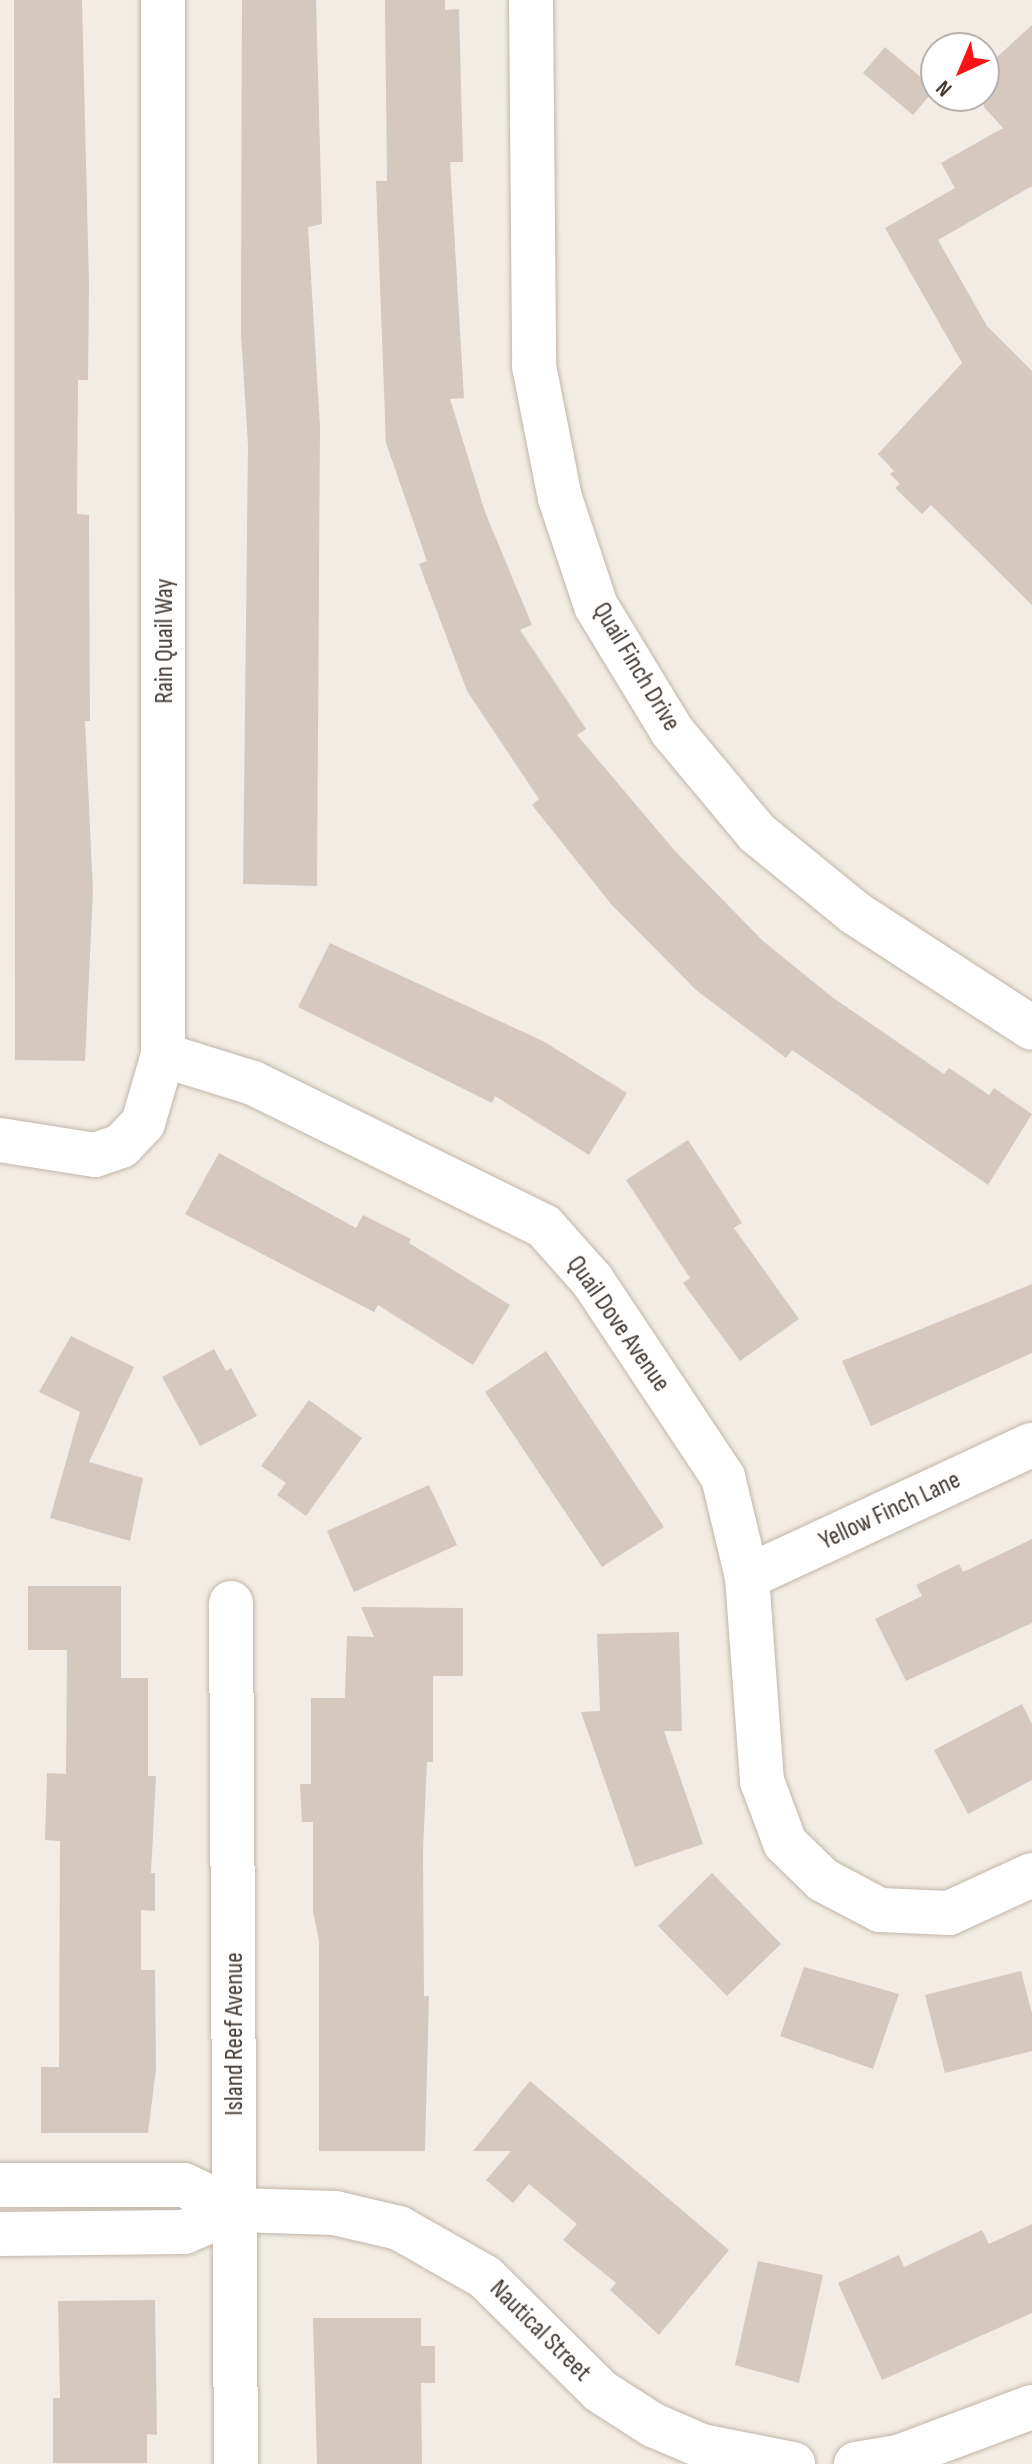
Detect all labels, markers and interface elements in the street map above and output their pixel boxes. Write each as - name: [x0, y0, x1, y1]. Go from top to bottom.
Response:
- north arrow: [920, 32, 1000, 112]
- text: N: [931, 74, 958, 102]
- street label: Rain Quail Way: [149, 578, 181, 704]
- street label: Quail Finch Drive: [585, 597, 687, 737]
- street label: Quail Dove Avenue: [560, 1250, 676, 1398]
- street label: Yellow Finch Lane: [814, 1465, 966, 1557]
- street label: Island Reef Avenue: [219, 1952, 251, 2116]
- street label: Nautical Street: [483, 2274, 597, 2388]

